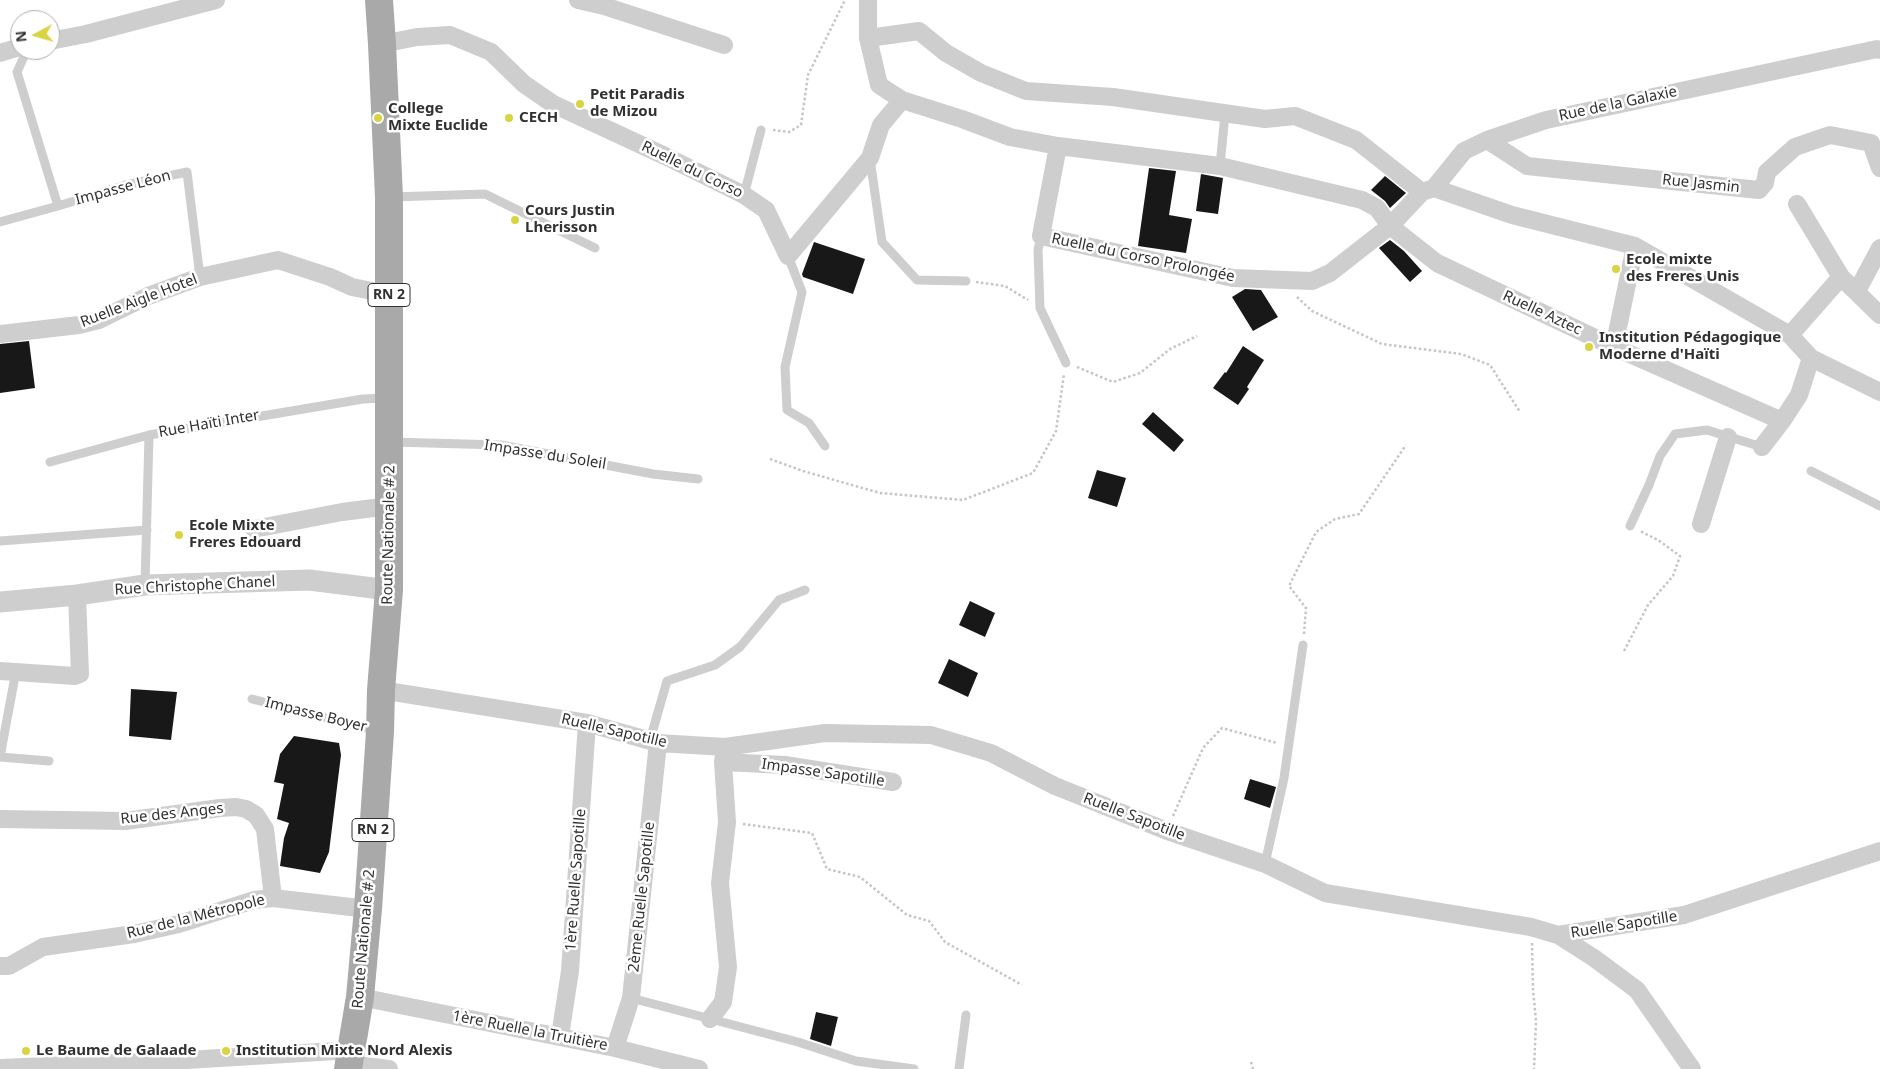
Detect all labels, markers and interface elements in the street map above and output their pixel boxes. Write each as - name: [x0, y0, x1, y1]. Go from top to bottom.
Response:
- north arrow: [10, 10, 60, 60]
- text: N: [11, 30, 31, 43]
- street label: Rue de la Galaxie: [1557, 83, 1679, 125]
- place label: Petit Paradis de Mizou: [590, 86, 685, 121]
- marker: Petit Paradis de Mizou: [574, 98, 586, 110]
- place label: College Mixte Euclide: [388, 100, 488, 135]
- place label: CECH: [519, 109, 558, 127]
- marker: College Mixte Euclide: [372, 112, 384, 124]
- marker: CECH: [503, 112, 515, 124]
- street label: Ruelle du Corso: [638, 138, 746, 202]
- street label: Impasse Léon: [73, 167, 173, 209]
- street label: Rue Jasmin: [1661, 171, 1741, 197]
- place label: Cours Justin Lherisson: [525, 202, 615, 237]
- marker: Cours Justin Lherisson: [509, 214, 521, 226]
- street label: Ruelle du Corso Prolongée: [1050, 230, 1236, 286]
- place label: Ecole mixte des Freres Unis: [1626, 251, 1739, 286]
- marker: Ecole mixte des Freres Unis: [1610, 263, 1622, 275]
- street label: Ruelle Aigle Hotel: [78, 270, 200, 332]
- road number: RN 2: [368, 284, 410, 306]
- street label: Ruelle Aztec: [1500, 287, 1584, 339]
- place label: Institution Pédagogique Moderne d'Haïti: [1599, 329, 1781, 364]
- marker: Institution Pédagogique Moderne d'Haïti: [1583, 341, 1595, 353]
- street label: Rue Haïti Inter: [157, 406, 261, 442]
- street label: Impasse du Soleil: [483, 436, 607, 474]
- street label: Route Nationale # 2: [379, 465, 399, 605]
- place label: Ecole Mixte Freres Edouard: [189, 517, 301, 552]
- marker: Ecole Mixte Freres Edouard: [173, 529, 185, 541]
- street label: Rue Christophe Chanel: [114, 573, 276, 599]
- street label: Impasse Boyer: [263, 694, 369, 736]
- street label: Ruelle Sapotille: [560, 710, 668, 752]
- street label: Impasse Sapotille: [760, 755, 886, 791]
- street label: Ruelle Sapotille: [1081, 789, 1187, 845]
- street label: Rue des Anges: [120, 800, 224, 828]
- street label: 1ère Ruelle Sapotille: [562, 808, 590, 952]
- road number: RN 2: [352, 818, 394, 842]
- street label: 2ème Ruelle Sapotille: [625, 821, 659, 973]
- street label: Route Nationale # 2: [349, 869, 379, 1009]
- street label: Rue de la Métropole: [125, 891, 267, 943]
- street label: Ruelle Sapotille: [1569, 908, 1679, 942]
- street label: 1ère Ruelle la Truitière: [451, 1007, 609, 1055]
- place label: Le Baume de Galaade: [36, 1042, 196, 1060]
- place label: Institution Mixte Nord Alexis: [236, 1042, 453, 1060]
- marker: Le Baume de Galaade: [20, 1045, 32, 1057]
- marker: Institution Mixte Nord Alexis: [220, 1045, 232, 1057]

